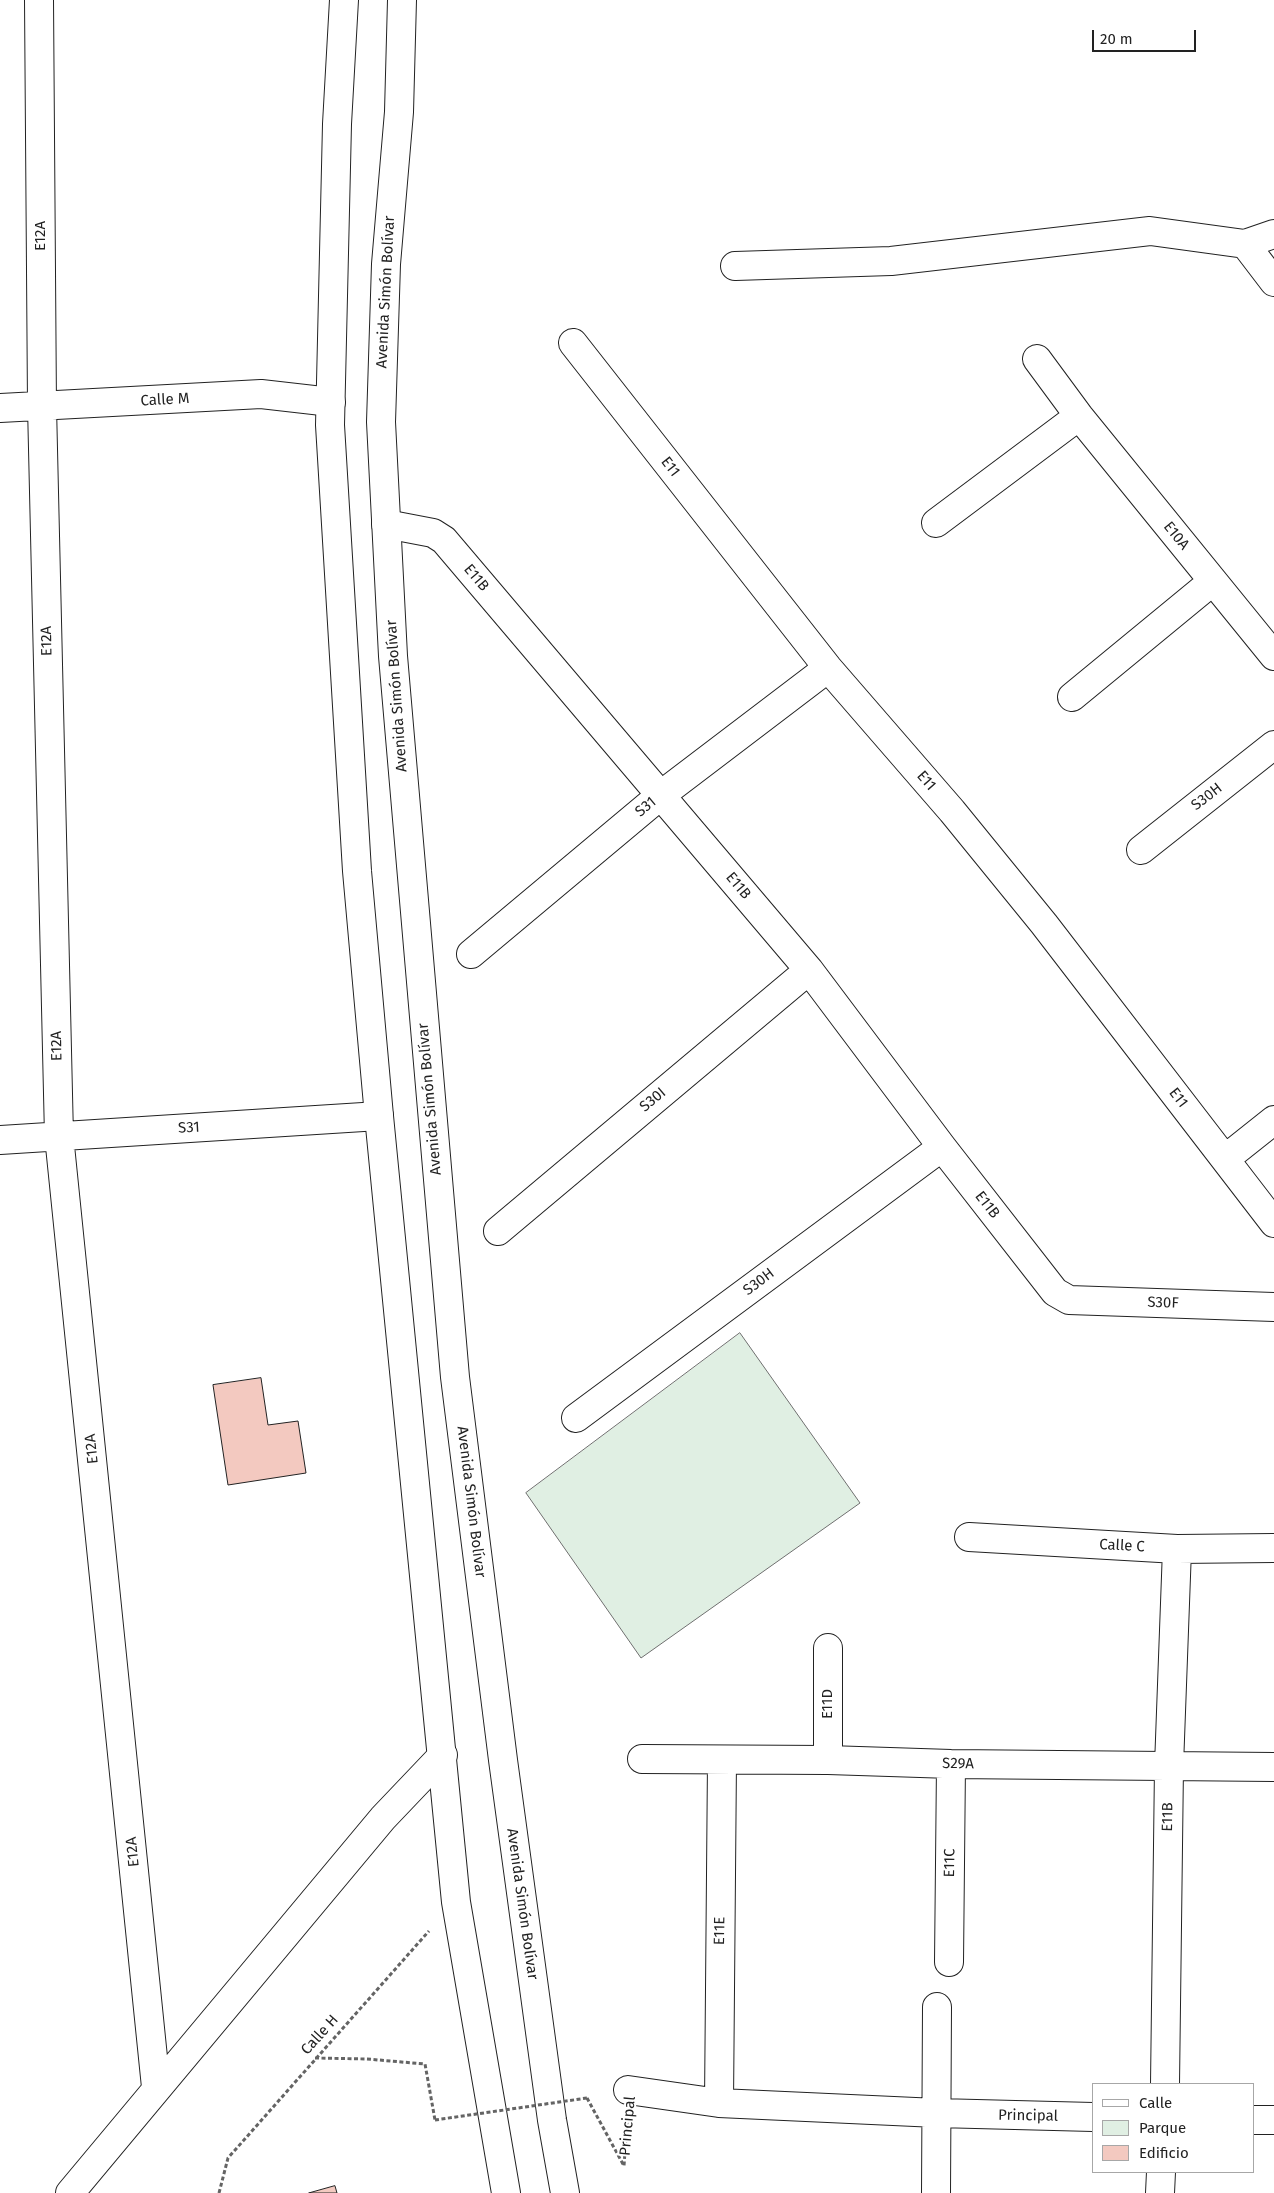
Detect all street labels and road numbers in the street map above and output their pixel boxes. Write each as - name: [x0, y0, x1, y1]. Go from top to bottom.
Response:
- street label: Avenida Simón Bolívar: [373, 215, 399, 369]
- street label: E12A: [32, 221, 50, 251]
- street label: Calle M: [140, 390, 190, 410]
- street label: E11: [657, 453, 683, 481]
- street label: E10A: [1159, 518, 1193, 554]
- street label: E11B: [460, 561, 492, 595]
- street label: Avenida Simón Bolívar: [383, 619, 411, 773]
- street label: E12A: [38, 626, 56, 656]
- street label: E11: [913, 767, 939, 795]
- street label: S30H: [1188, 779, 1226, 815]
- street label: S31: [632, 793, 660, 821]
- street label: E11B: [722, 869, 754, 903]
- street label: Avenida Simón Bolívar: [414, 1022, 446, 1176]
- street label: E12A: [48, 1031, 66, 1061]
- street label: S30I: [636, 1084, 670, 1116]
- street label: E11: [1165, 1084, 1191, 1112]
- street label: S31: [178, 1118, 200, 1138]
- street label: E11B: [971, 1188, 1003, 1222]
- street label: S30H: [740, 1265, 778, 1299]
- street label: S30F: [1147, 1293, 1179, 1313]
- street label: Avenida Simón Bolívar: [453, 1425, 489, 1579]
- street label: E12A: [81, 1433, 103, 1465]
- street label: Calle C: [1099, 1536, 1145, 1556]
- street label: E11D: [819, 1689, 837, 1719]
- street label: S29A: [942, 1755, 974, 1773]
- street label: E11B: [1159, 1802, 1177, 1832]
- street label: Avenida Simón Bolívar: [502, 1827, 542, 1981]
- street label: E12A: [122, 1836, 144, 1868]
- street label: E11C: [941, 1848, 959, 1878]
- street label: E11E: [711, 1917, 729, 1945]
- street label: Calle H: [297, 2011, 343, 2059]
- street label: Principal: [616, 2095, 640, 2157]
- street label: Principal: [998, 2106, 1058, 2126]

